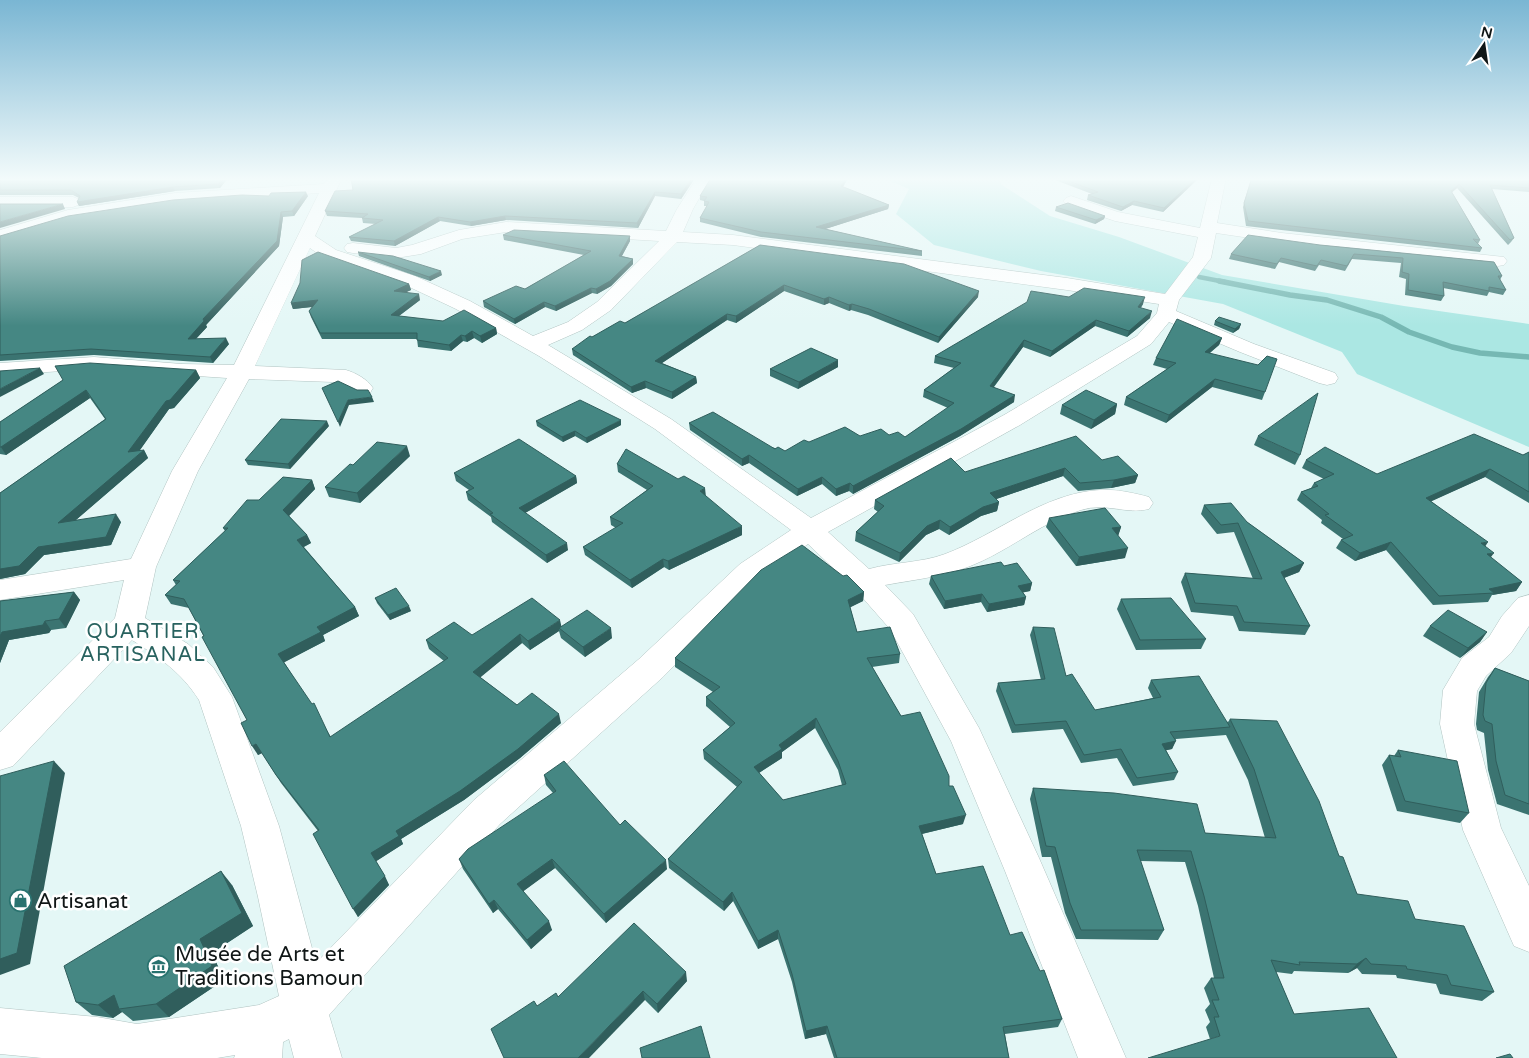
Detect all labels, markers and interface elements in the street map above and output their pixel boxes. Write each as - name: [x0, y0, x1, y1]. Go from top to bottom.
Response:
- north arrow: [1459, 20, 1509, 70]
- text: N: [1479, 23, 1494, 42]
- district label: QUARTIER ARTISANAL: [80, 620, 206, 667]
- shop icon: Artisanat: [9, 889, 33, 913]
- place label: Artisanat: [37, 889, 128, 914]
- place label: Musée de Arts et Traditions Bamoun: [175, 942, 363, 991]
- museum icon: Musée de Arts et Traditions Bamoun: [147, 954, 171, 978]

